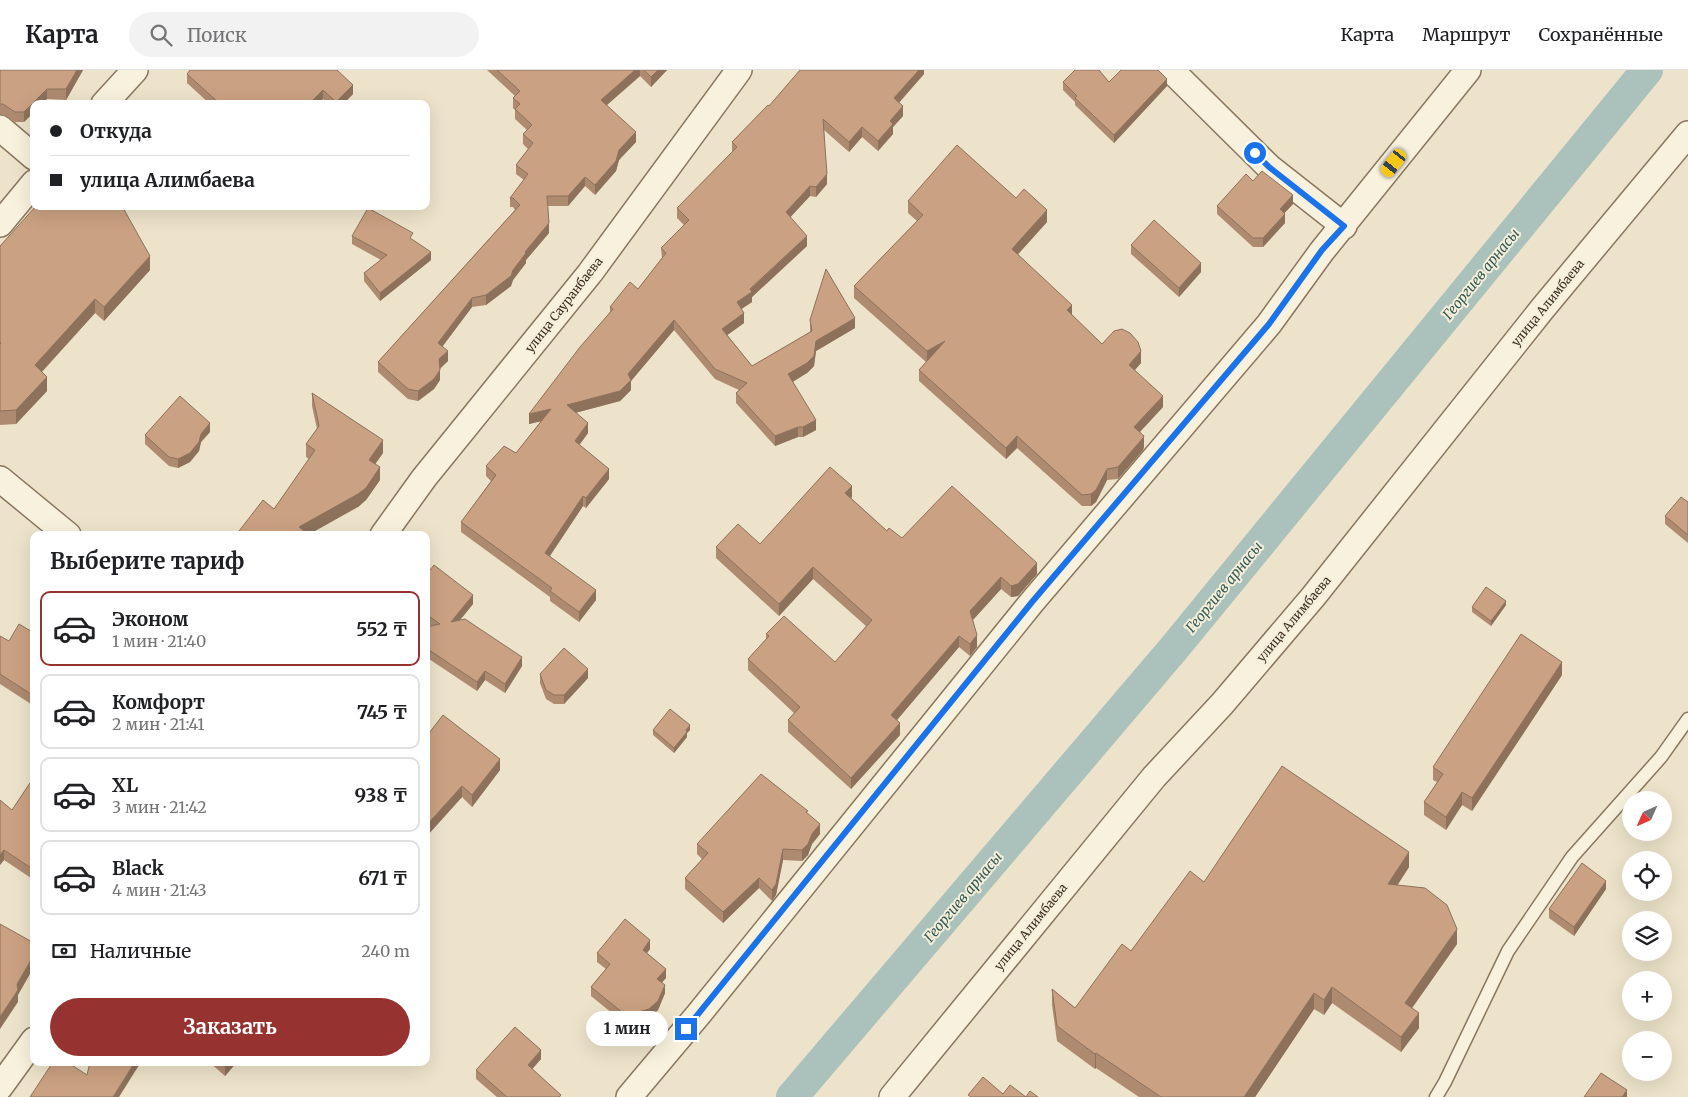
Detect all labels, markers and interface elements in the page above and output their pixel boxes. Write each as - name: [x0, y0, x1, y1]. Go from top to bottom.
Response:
- search box: [129, 12, 479, 57]
- text: Карта: [25, 19, 99, 50]
- icon: search: [147, 21, 175, 49]
- text: Поиск: [187, 23, 247, 47]
- text: Карта: [1341, 23, 1394, 46]
- text: Маршрут: [1422, 23, 1510, 46]
- text: Сохранённые: [1538, 23, 1663, 46]
- text: Откуда: [80, 119, 152, 143]
- route start: [1244, 142, 1266, 164]
- car: [1378, 147, 1409, 179]
- text: улица Алимбаева: [80, 168, 255, 192]
- water label: Георгиев арнасы: [1439, 225, 1523, 323]
- street label: улица Сауранбаева: [522, 254, 606, 355]
- street label: улица Алимбаева: [1508, 256, 1588, 349]
- water label: Георгиев арнасы: [1182, 538, 1266, 636]
- text: Выберите тариф: [50, 547, 244, 575]
- street label: улица Алимбаева: [1253, 572, 1334, 665]
- icon: car: [52, 606, 97, 651]
- text: Эконом: [112, 607, 188, 631]
- text: 552 ₸: [356, 617, 408, 641]
- text: 1 мин · 21:40: [112, 631, 206, 651]
- icon: car: [52, 689, 97, 734]
- text: Комфорт: [112, 690, 205, 714]
- text: 745 ₸: [357, 700, 408, 724]
- text: 2 мин · 21:41: [112, 714, 205, 734]
- icon: car: [52, 772, 97, 817]
- text: XL: [112, 773, 138, 797]
- text: 938 ₸: [355, 783, 408, 807]
- north arrow: [1622, 791, 1672, 841]
- map controls: [1622, 791, 1672, 1081]
- text: 3 мин · 21:42: [112, 797, 207, 817]
- water label: Георгиев арнасы: [920, 848, 1006, 946]
- button: locate: [1622, 851, 1672, 901]
- icon: car: [52, 855, 97, 900]
- text: Black: [112, 856, 164, 880]
- text: 671 ₸: [358, 866, 408, 890]
- text: 4 мин · 21:43: [112, 880, 207, 900]
- street label: улица Алимбаева: [991, 880, 1071, 973]
- button: layers: [1622, 911, 1672, 961]
- icon: cash: [50, 937, 78, 965]
- text: Наличные: [90, 939, 191, 963]
- text: 240 m: [361, 941, 410, 961]
- button: +: [1622, 971, 1672, 1021]
- button: Заказать: [50, 998, 410, 1056]
- callout: 1 мин: [586, 1012, 668, 1046]
- text: 1 мин: [603, 1018, 651, 1038]
- route end: [675, 1018, 697, 1040]
- button: −: [1622, 1031, 1672, 1081]

